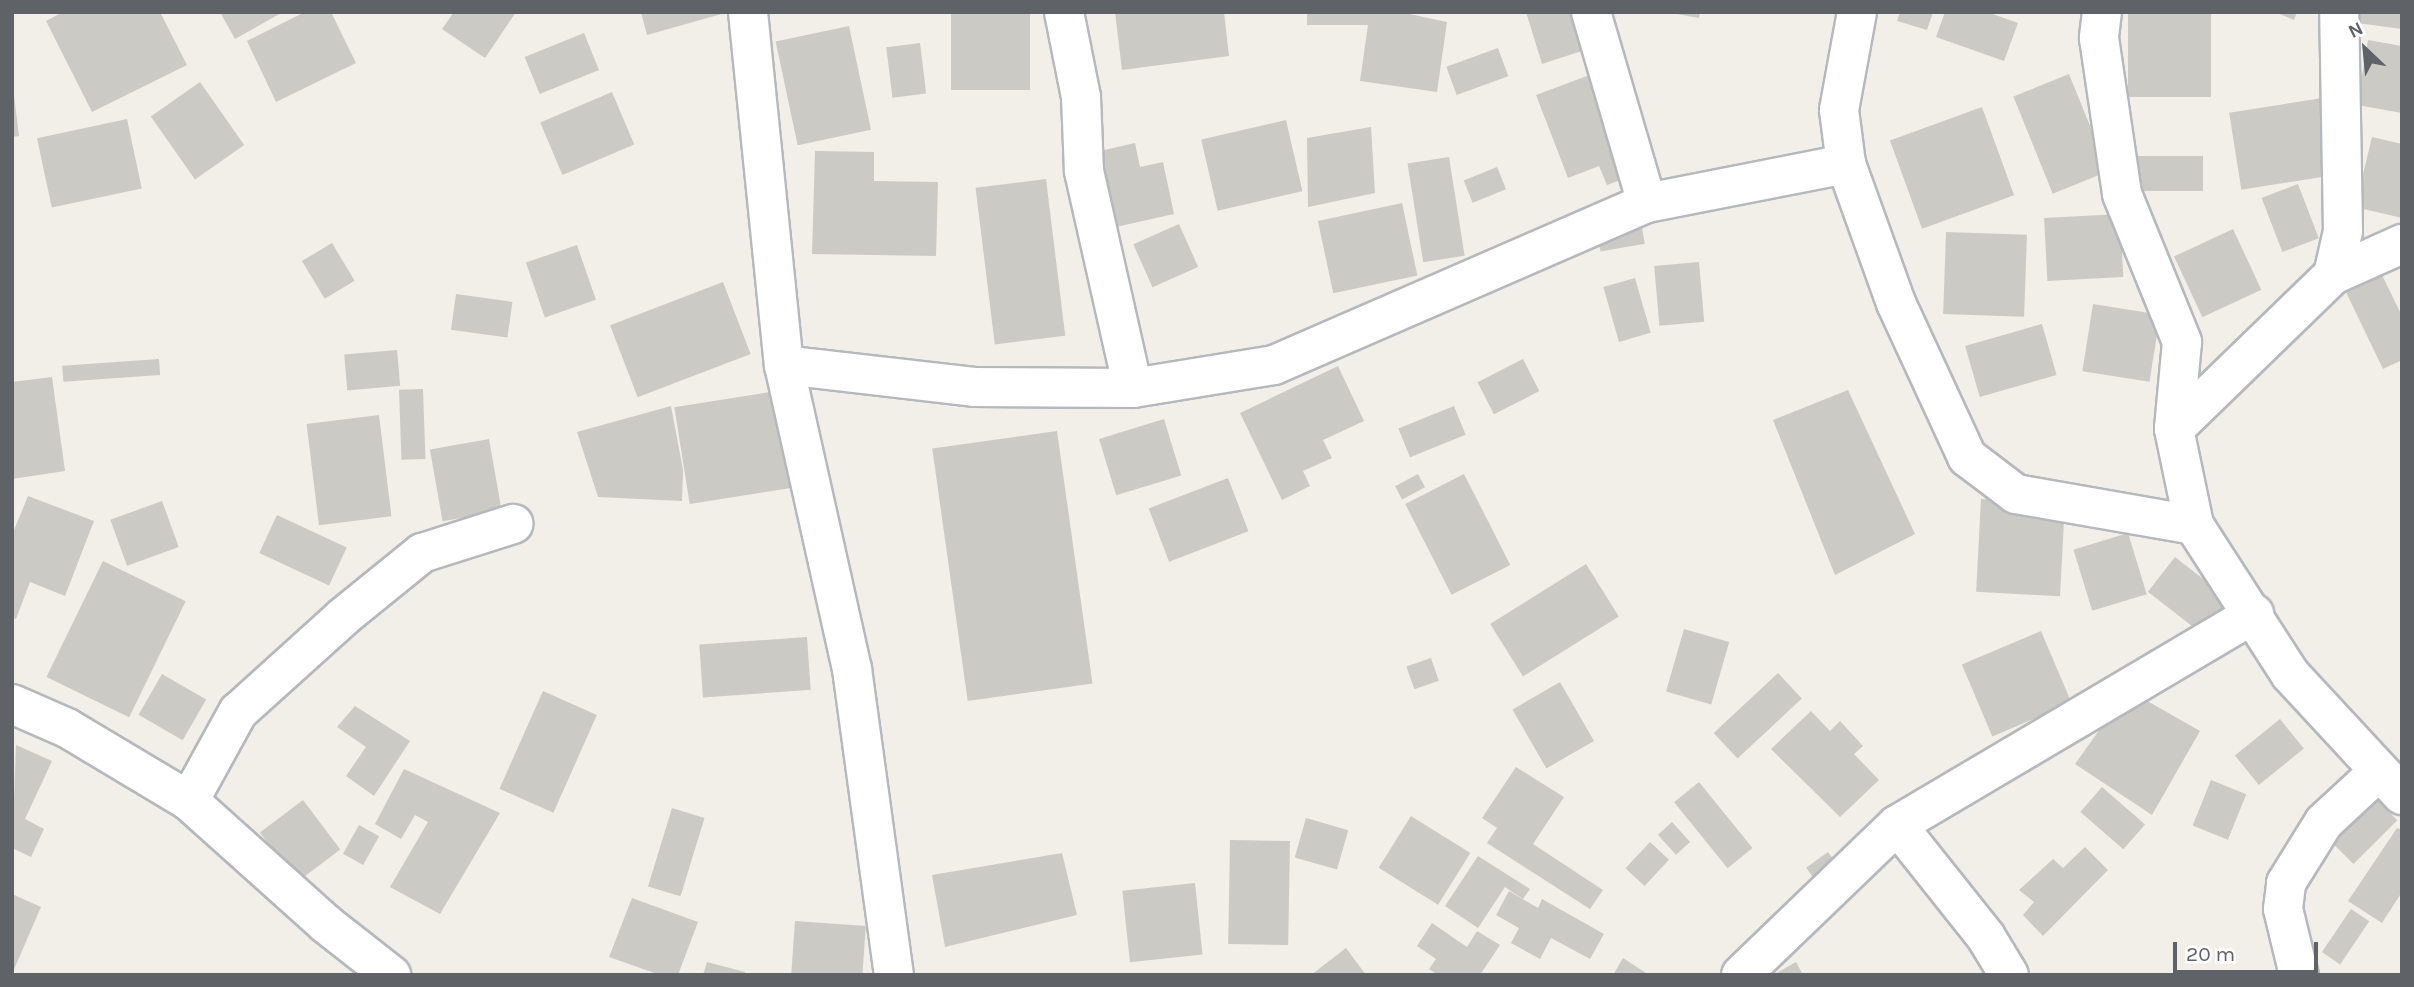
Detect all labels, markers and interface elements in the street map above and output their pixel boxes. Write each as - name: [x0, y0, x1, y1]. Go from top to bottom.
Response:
- north arrow: [2330, 14, 2400, 84]
- text: N: [2345, 17, 2367, 43]
- scale bar: [2176, 928, 2321, 972]
- text: 20 m: [2186, 942, 2235, 966]

